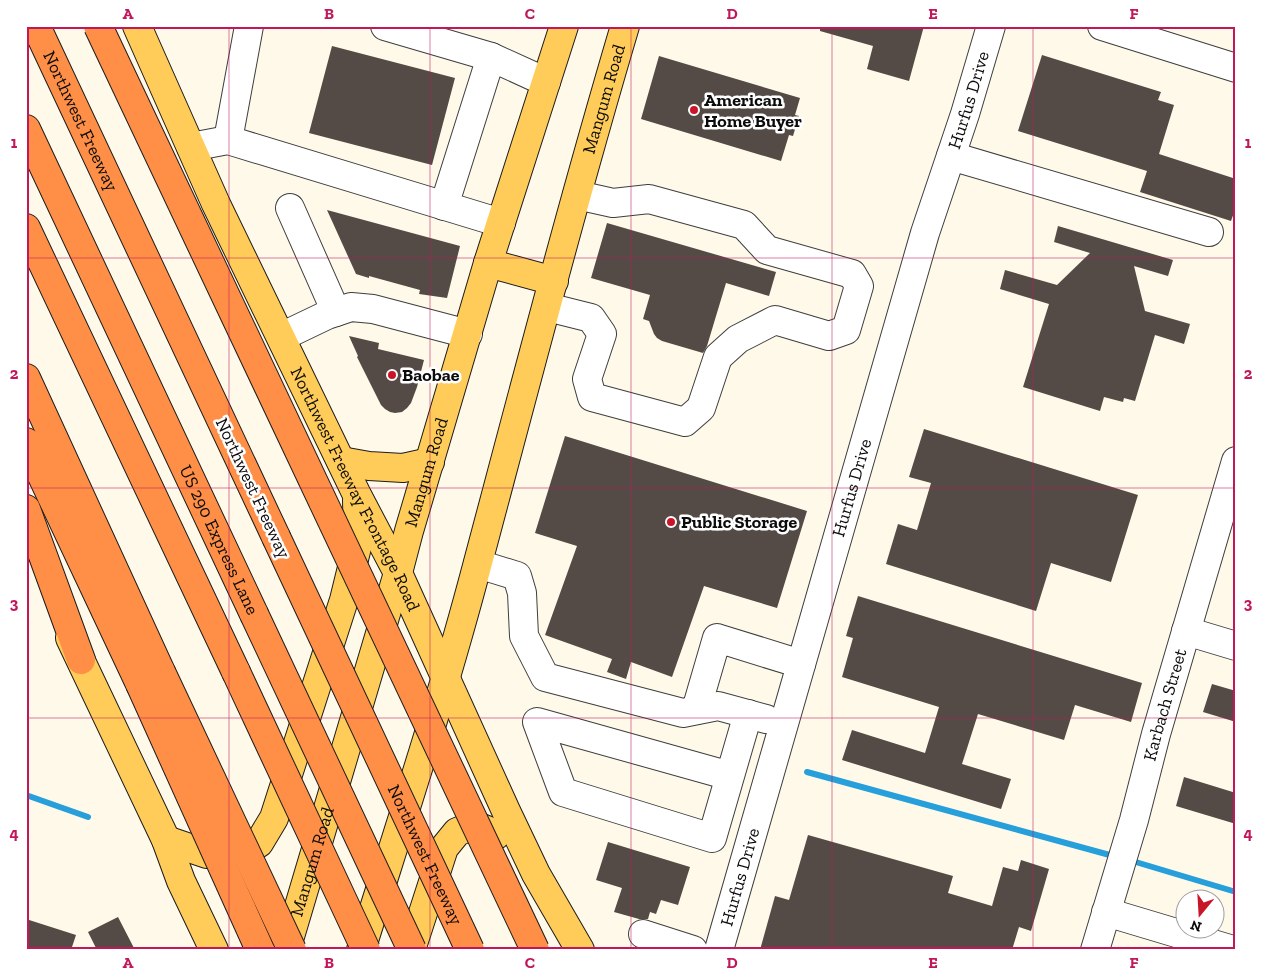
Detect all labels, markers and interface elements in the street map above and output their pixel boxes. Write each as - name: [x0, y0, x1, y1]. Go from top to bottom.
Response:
- text: A: [123, 4, 134, 23]
- text: B: [324, 4, 334, 23]
- text: C: [525, 4, 535, 23]
- text: D: [726, 4, 738, 23]
- text: E: [928, 4, 938, 23]
- text: F: [1129, 4, 1139, 23]
- street label: Mangum Road: [578, 42, 630, 156]
- street label: Northwest Freeway: [38, 47, 123, 195]
- street label: Hurfus Drive: [943, 49, 994, 152]
- place label: American Home Buyer: [704, 89, 802, 132]
- marker: American Home Buyer: [688, 104, 700, 116]
- text: 1: [11, 133, 18, 152]
- text: 1: [1245, 133, 1252, 152]
- street label: Northwest Freeway Frontage Road: [286, 363, 425, 615]
- text: 2: [10, 364, 19, 383]
- place label: Baobae: [402, 364, 460, 386]
- text: 2: [1244, 364, 1253, 383]
- marker: Baobae: [386, 369, 398, 381]
- street label: Northwest Freeway: [211, 414, 296, 562]
- street label: Mangum Road: [400, 415, 453, 530]
- street label: Hurfus Drive: [827, 436, 876, 539]
- street label: US 290 Express Lane: [175, 461, 264, 618]
- place label: Public Storage: [681, 511, 797, 533]
- marker: Public Storage: [665, 516, 677, 528]
- text: 3: [10, 594, 19, 613]
- text: 3: [1244, 594, 1253, 613]
- street label: Karbach Street: [1139, 646, 1192, 763]
- street label: Northwest Freeway: [383, 781, 468, 929]
- street label: Mangum Road: [286, 804, 339, 919]
- text: 4: [9, 824, 19, 843]
- text: 4: [1243, 824, 1253, 843]
- street label: Hurfus Drive: [715, 825, 765, 929]
- north arrow: [1174, 888, 1224, 938]
- text: N: [1188, 916, 1204, 936]
- text: A: [123, 953, 134, 972]
- text: B: [324, 953, 334, 972]
- text: C: [525, 953, 535, 972]
- text: D: [726, 953, 738, 972]
- text: E: [928, 953, 938, 972]
- text: F: [1129, 953, 1139, 972]

